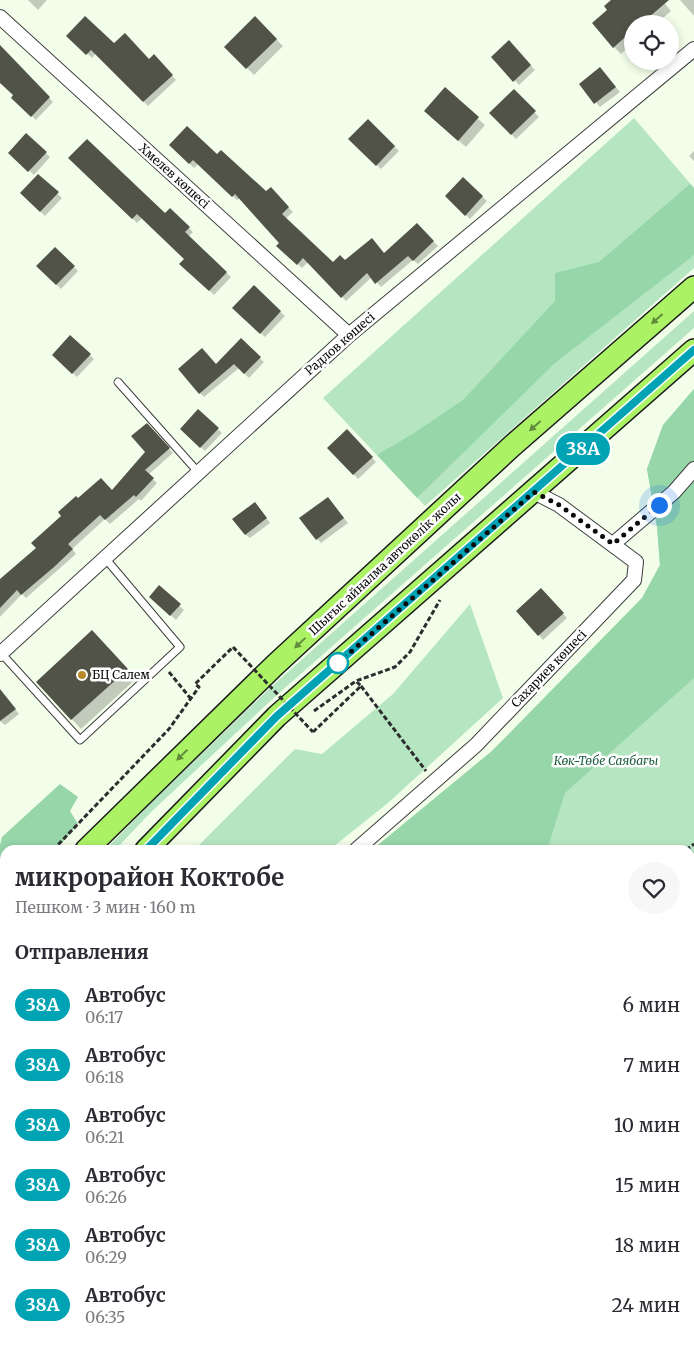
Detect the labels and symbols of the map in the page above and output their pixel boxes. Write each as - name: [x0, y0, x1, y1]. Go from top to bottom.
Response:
- street label: Хмелев көшесі: [136, 140, 213, 211]
- street label: Радлов көшесі: [302, 309, 378, 378]
- one-way arrow: [652, 313, 664, 325]
- one-way arrow: [530, 420, 542, 432]
- line badge: 38А: [554, 433, 612, 465]
- street label: Шығыс айналма автокөлік жолы: [305, 489, 464, 638]
- your location: [647, 493, 672, 518]
- street label: Сахариев көшесі: [508, 627, 589, 710]
- one-way arrow: [293, 637, 306, 648]
- unlabelled marker: [327, 652, 349, 674]
- place label: БЦ Салем: [92, 667, 150, 682]
- marker: БЦ Салем: [76, 669, 88, 681]
- one-way arrow: [177, 749, 189, 761]
- park label: Көк-Төбе Саябағы: [554, 753, 659, 768]

